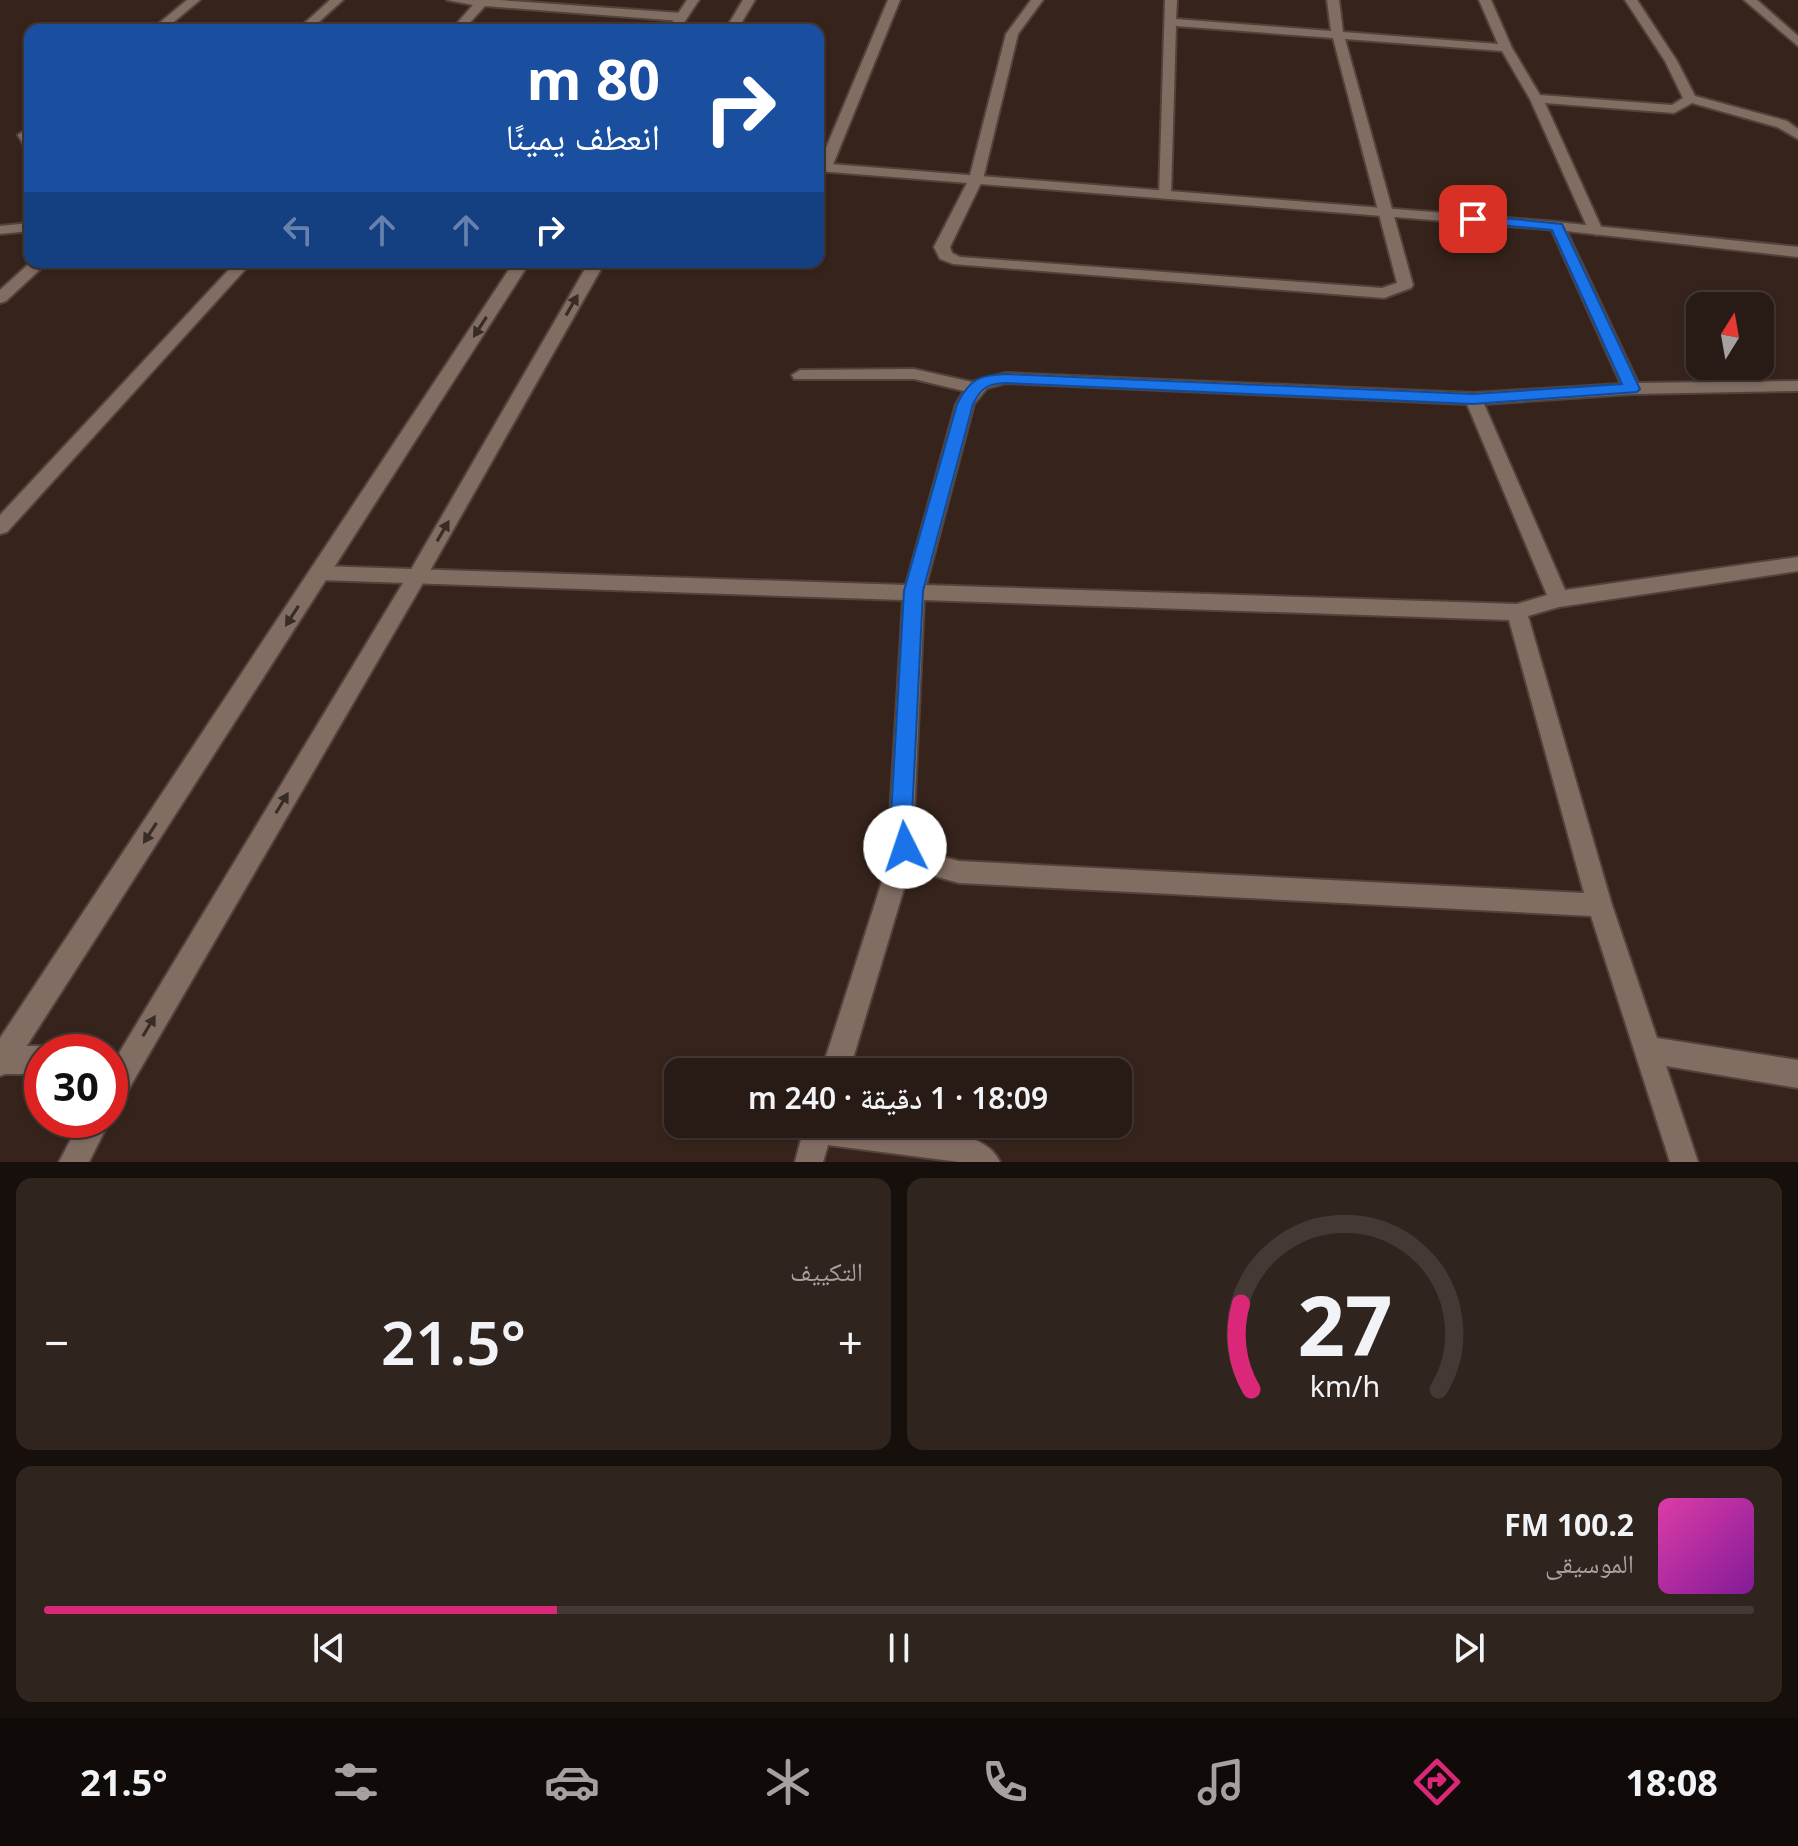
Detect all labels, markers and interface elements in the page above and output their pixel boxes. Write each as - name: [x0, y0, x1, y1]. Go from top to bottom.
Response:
- text: 80 m: [527, 40, 660, 116]
- icon: right: [688, 56, 792, 160]
- text: انعطف يمينًا: [505, 112, 660, 161]
- pin: [1439, 185, 1507, 253]
- icon: arrive: [1451, 197, 1495, 241]
- icon: left: [276, 208, 320, 252]
- icon: ahead: [360, 208, 404, 252]
- icon: ahead: [444, 208, 488, 252]
- icon: right: [528, 208, 572, 252]
- north arrow: [1686, 292, 1774, 380]
- map controls: [1686, 292, 1774, 380]
- one-way arrow: [565, 294, 579, 317]
- one-way arrow: [472, 317, 487, 338]
- one-way arrow: [436, 520, 450, 542]
- one-way arrow: [286, 605, 300, 627]
- one-way arrow: [275, 792, 289, 814]
- position arrow: [863, 805, 947, 889]
- one-way arrow: [143, 823, 158, 844]
- one-way arrow: [141, 1015, 155, 1037]
- speed limit sign: 30: [24, 1034, 128, 1138]
- text: 18:09 · 1 دقيقة · 240 m: [748, 1077, 1048, 1118]
- text: التكييف: [790, 1253, 863, 1289]
- text: 27: [1297, 1267, 1392, 1380]
- text: 21.5°: [381, 1301, 526, 1383]
- text: −: [44, 1312, 69, 1372]
- text: +: [838, 1312, 863, 1372]
- text: km/h: [1309, 1366, 1380, 1405]
- text: 100.2 FM: [1504, 1504, 1634, 1545]
- text: الموسيقى: [1545, 1545, 1634, 1581]
- icon: previous: [307, 1626, 351, 1670]
- icon: pause: [877, 1626, 921, 1670]
- icon: next: [1447, 1626, 1491, 1670]
- icon: filters: [328, 1754, 384, 1810]
- icon: car: [544, 1754, 600, 1810]
- icon: climate: [760, 1754, 816, 1810]
- icon: phone: [977, 1754, 1033, 1810]
- icon: music: [1193, 1754, 1249, 1810]
- icon: directions: [1409, 1754, 1465, 1810]
- text: 21.5°: [80, 1758, 167, 1807]
- text: 18:08: [1625, 1758, 1718, 1807]

